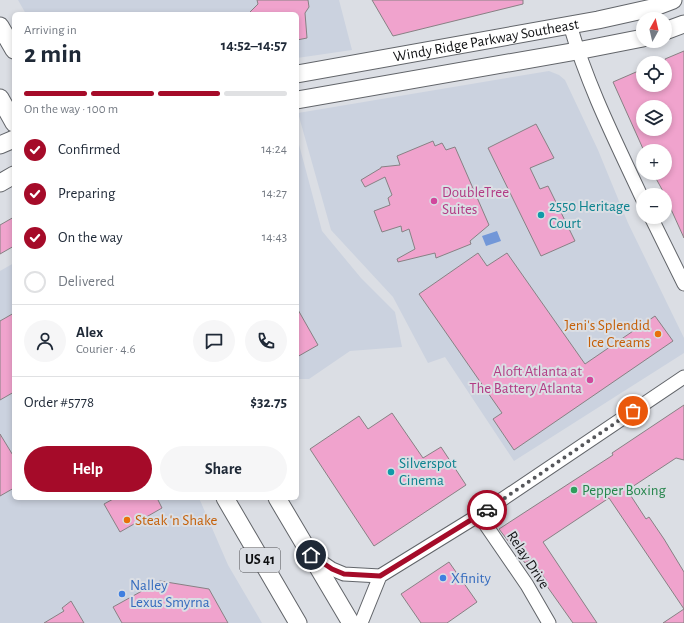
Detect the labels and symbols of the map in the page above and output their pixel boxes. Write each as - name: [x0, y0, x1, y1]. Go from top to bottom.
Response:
- north arrow: [636, 12, 672, 48]
- street label: Windy Ridge Parkway Southeast: [392, 16, 580, 64]
- place label: DoubleTree Suites: [442, 185, 509, 217]
- marker: DoubleTree Suites: [429, 196, 439, 206]
- place label: 2550 Heritage Court: [549, 199, 630, 231]
- marker: 2550 Heritage Court: [536, 210, 546, 220]
- place label: Jeni's Splendid Ice Creams: [565, 318, 650, 350]
- marker: Jeni's Splendid Ice Creams: [653, 329, 663, 339]
- place label: Aloft Atlanta at The Battery Atlanta: [469, 364, 582, 396]
- marker: Aloft Atlanta at The Battery Atlanta: [585, 375, 595, 385]
- pin: [616, 394, 650, 428]
- place label: Silverspot Cinema: [399, 456, 457, 488]
- marker: Silverspot Cinema: [386, 467, 396, 477]
- place label: Pepper Boxing: [582, 483, 667, 498]
- marker: Pepper Boxing: [569, 485, 579, 495]
- courier: [467, 490, 507, 530]
- place label: Steak 'n Shake: [135, 513, 217, 528]
- marker: Steak 'n Shake: [122, 515, 132, 525]
- street label: Relay Drive: [504, 529, 552, 591]
- pin: [294, 538, 328, 572]
- road number: US 41: [240, 548, 280, 572]
- place label: Xfinity: [451, 571, 491, 586]
- marker: Xfinity: [438, 573, 448, 583]
- place label: Nalley Lexus Smyrna: [130, 578, 210, 610]
- marker: Nalley Lexus Smyrna: [117, 589, 127, 599]

